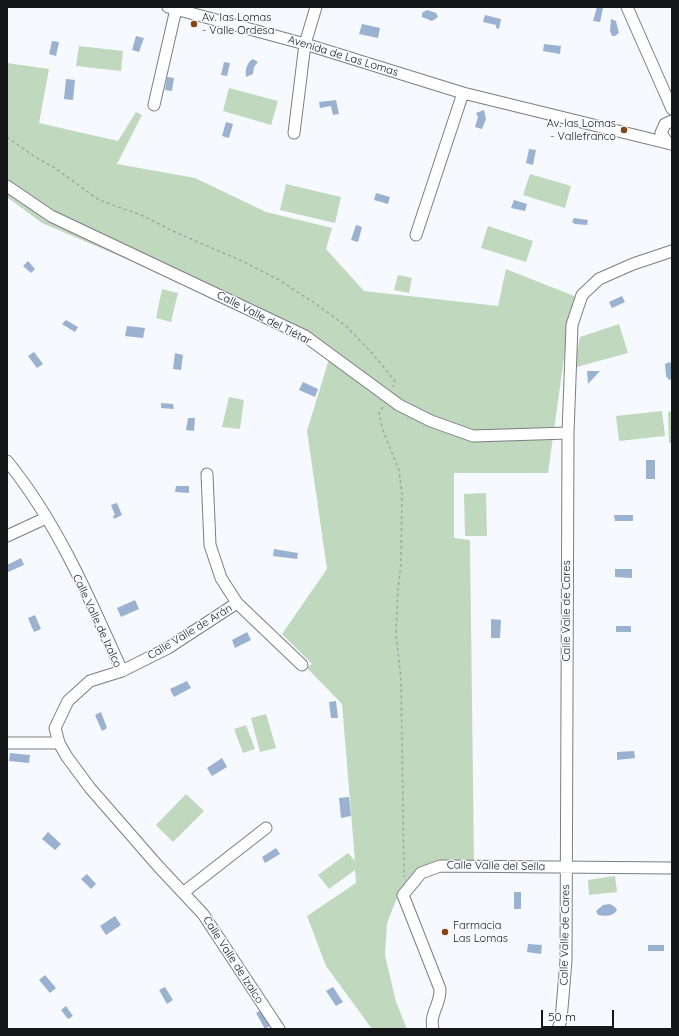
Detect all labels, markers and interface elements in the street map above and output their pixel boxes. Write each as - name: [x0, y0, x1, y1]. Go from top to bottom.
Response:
- place label: Av. las Lomas - Valle Ordesa: [202, 11, 275, 37]
- marker: Av. las Lomas - Valle Ordesa: [189, 19, 199, 29]
- street label: Avenida de Las Lomas: [286, 33, 400, 79]
- place label: Av. las Lomas - Vallefranco: [547, 117, 616, 143]
- marker: Av. las Lomas - Vallefranco: [619, 125, 629, 135]
- street label: Calle Valle del Tiétar: [215, 288, 313, 348]
- street label: Calle Valle de Cares: [560, 560, 574, 662]
- street label: Calle Valle de Izalco: [70, 572, 124, 670]
- street label: Calle Valle de Arán: [145, 602, 235, 662]
- street label: Calle Valle del Sella: [447, 859, 545, 873]
- street label: Calle Valle de Cares: [558, 884, 572, 986]
- street label: Calle Valle de Izalco: [200, 914, 266, 1006]
- place label: Farmacia Las Lomas: [453, 919, 508, 945]
- marker: Farmacia Las Lomas: [440, 927, 450, 937]
- scale bar: [543, 1002, 616, 1028]
- text: 50 m: [548, 1009, 576, 1024]

